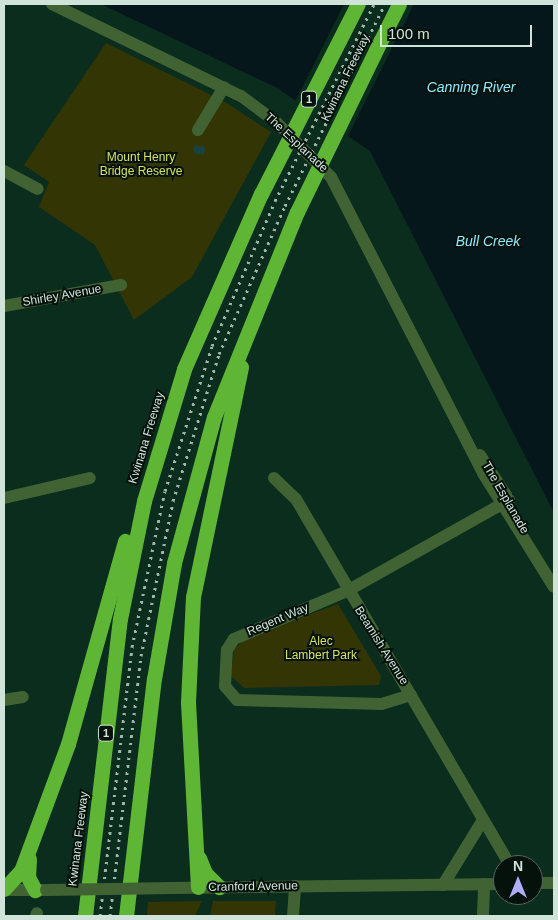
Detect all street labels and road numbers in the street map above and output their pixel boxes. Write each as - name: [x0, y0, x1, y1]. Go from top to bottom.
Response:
- street label: Kwinana Freeway: [319, 32, 373, 124]
- road number: 1: [300, 90, 318, 108]
- street label: The Esplanade: [262, 110, 330, 176]
- street label: Shirley Avenue: [21, 282, 103, 310]
- street label: Kwinana Freeway: [126, 390, 168, 486]
- street label: The Esplanade: [479, 459, 531, 537]
- street label: Regent Way: [245, 601, 311, 639]
- street label: Beamish Avenue: [351, 604, 411, 688]
- road number: 1: [97, 724, 115, 741]
- street label: Kwinana Freeway: [66, 791, 92, 887]
- street label: Cranford Avenue: [208, 879, 298, 895]

